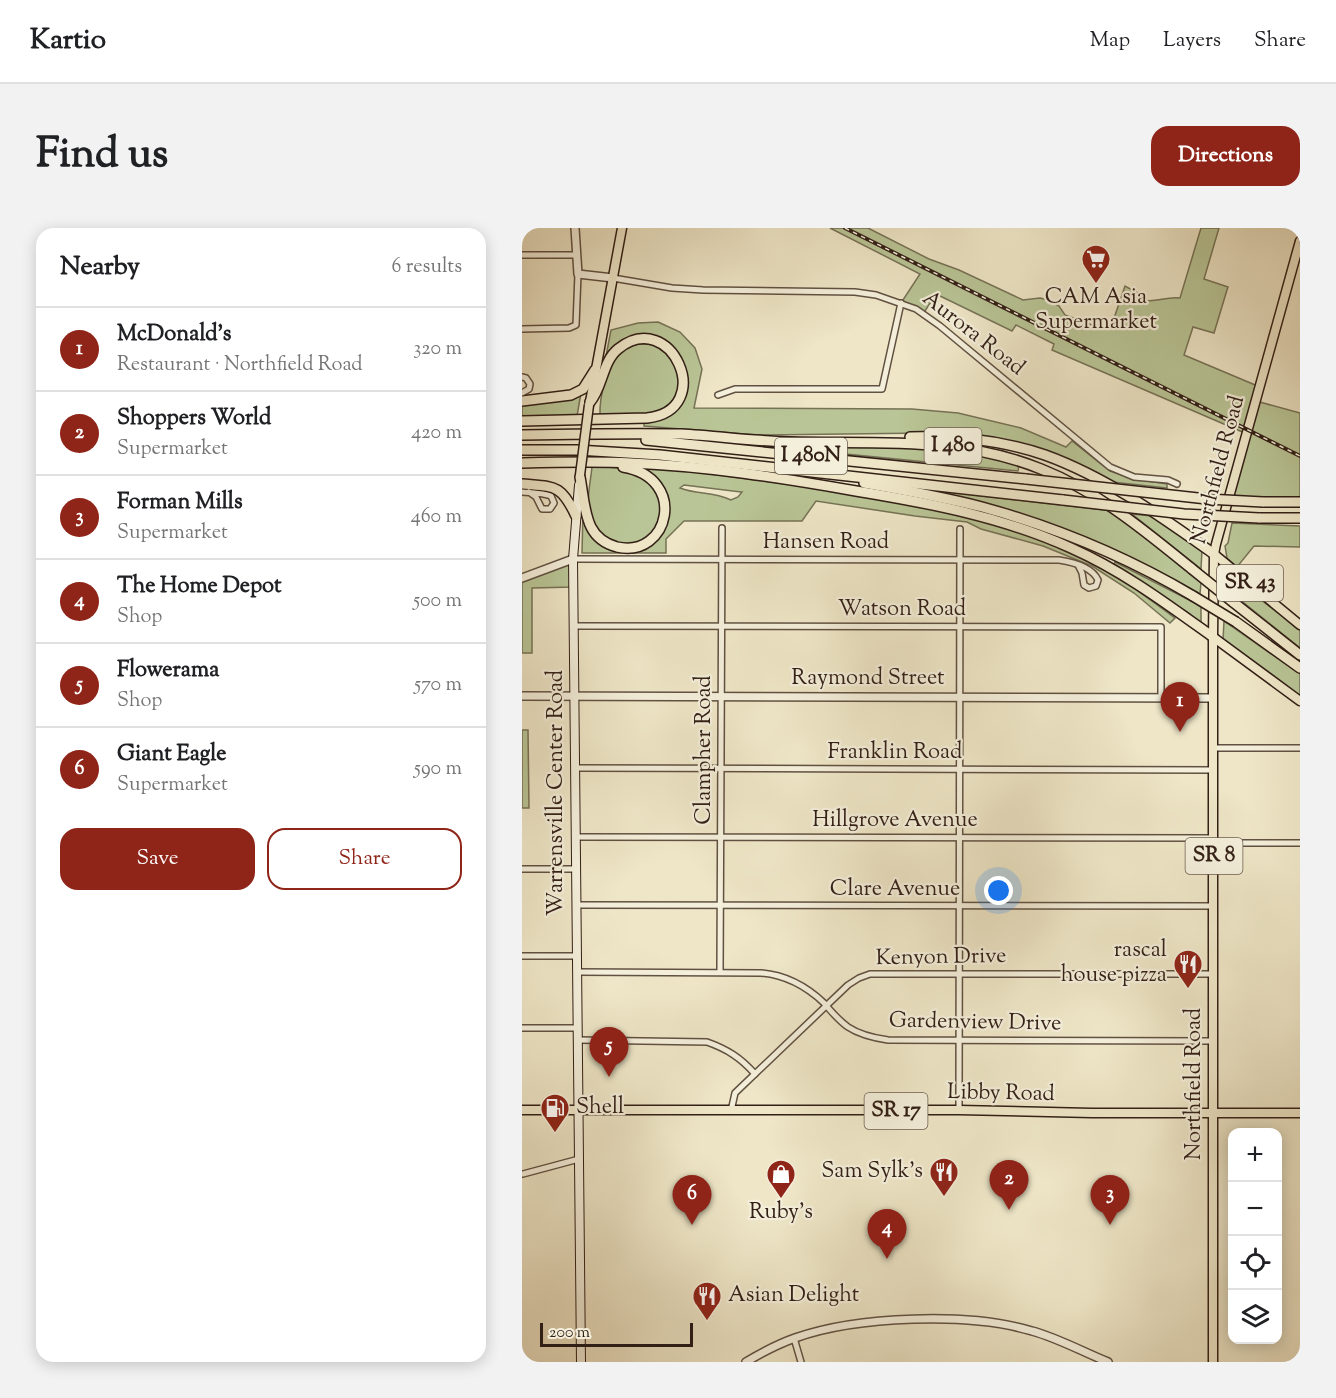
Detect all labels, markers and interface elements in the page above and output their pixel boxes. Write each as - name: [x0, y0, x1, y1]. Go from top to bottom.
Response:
- text: Kartio: [30, 21, 106, 61]
- text: Map: [1090, 26, 1130, 56]
- text: Layers: [1163, 26, 1221, 56]
- text: Share: [1254, 26, 1306, 56]
- text: Find us: [36, 126, 168, 186]
- button: Directions: [1151, 126, 1300, 186]
- supermarket icon: CAM Asia Supermarket: [1080, 243, 1112, 285]
- text: Nearby: [60, 249, 140, 286]
- text: 6 results: [392, 253, 462, 282]
- place label: CAM Asia Supermarket: [1035, 282, 1157, 339]
- street label: Aurora Road: [915, 284, 1031, 384]
- text: McDonald's: [117, 319, 231, 351]
- text: 1: [76, 335, 83, 364]
- text: 320 m: [413, 335, 462, 364]
- text: Restaurant · Northfield Road: [117, 351, 363, 380]
- street label: Northfield Road: [1184, 392, 1254, 548]
- text: Shoppers World: [117, 403, 271, 435]
- text: 2: [75, 419, 84, 448]
- text: 420 m: [411, 419, 462, 448]
- road number: I 480: [924, 428, 982, 464]
- text: Supermarket: [117, 435, 228, 464]
- road number: I 480N: [775, 438, 847, 474]
- text: Forman Mills: [117, 487, 243, 519]
- text: 3: [75, 503, 84, 532]
- text: 460 m: [411, 503, 462, 532]
- text: Supermarket: [117, 519, 228, 548]
- street label: Hansen Road: [763, 527, 889, 559]
- road number: SR 43: [1217, 565, 1283, 601]
- text: The Home Depot: [117, 571, 282, 603]
- text: 4: [74, 587, 85, 616]
- text: 500 m: [413, 587, 462, 616]
- street label: Watson Road: [838, 594, 966, 626]
- text: Shop: [117, 603, 162, 632]
- text: Flowerama: [117, 655, 219, 687]
- street label: Raymond Street: [791, 663, 945, 695]
- street label: Warrensville Center Road: [541, 670, 573, 916]
- text: 5: [76, 671, 83, 700]
- text: 570 m: [414, 671, 462, 700]
- street label: Clampher Road: [689, 675, 721, 825]
- pin: 1: [1160, 682, 1200, 732]
- text: Shop: [117, 687, 162, 716]
- street label: Franklin Road: [828, 737, 962, 769]
- text: Giant Eagle: [117, 739, 226, 771]
- text: 6: [75, 755, 84, 784]
- text: 590 m: [414, 755, 462, 784]
- text: Supermarket: [117, 771, 228, 800]
- street label: Hillgrove Avenue: [812, 805, 978, 837]
- button: Save: [60, 828, 255, 890]
- button: Share: [267, 828, 462, 890]
- road number: SR 8: [1186, 838, 1242, 874]
- street label: Clare Avenue: [830, 874, 960, 906]
- your location: [984, 876, 1013, 905]
- place label: rascal house pizza: [1061, 935, 1167, 992]
- street label: Kenyon Drive: [875, 941, 1007, 975]
- restaurant icon: rascal house pizza: [1172, 948, 1204, 990]
- street label: Gardenview Drive: [888, 1005, 1062, 1041]
- street label: Northfield Road: [1179, 1008, 1211, 1160]
- pin: 5: [590, 1028, 628, 1077]
- street label: Libby Road: [947, 1077, 1055, 1111]
- fuel station icon: Shell: [539, 1092, 571, 1134]
- place label: Shell: [576, 1092, 624, 1124]
- road number: SR 17: [864, 1093, 928, 1129]
- map controls: [1228, 1128, 1282, 1344]
- button: +: [1228, 1128, 1282, 1182]
- place label: Sam Sylk's: [821, 1156, 923, 1188]
- restaurant icon: Sam Sylk's: [928, 1156, 960, 1198]
- shop icon: Ruby's: [765, 1158, 797, 1200]
- pin: 2: [990, 1160, 1028, 1210]
- pin: 6: [672, 1176, 712, 1225]
- pin: 3: [1090, 1176, 1130, 1225]
- button: −: [1228, 1182, 1282, 1236]
- place label: Ruby's: [749, 1197, 813, 1229]
- pin: 4: [868, 1210, 907, 1259]
- button: locate: [1228, 1236, 1282, 1290]
- restaurant icon: Asian Delight: [691, 1280, 723, 1322]
- place label: Asian Delight: [728, 1280, 860, 1312]
- button: layers: [1228, 1290, 1282, 1344]
- scale bar: [540, 1320, 693, 1348]
- text: 200 m: [549, 1322, 590, 1345]

